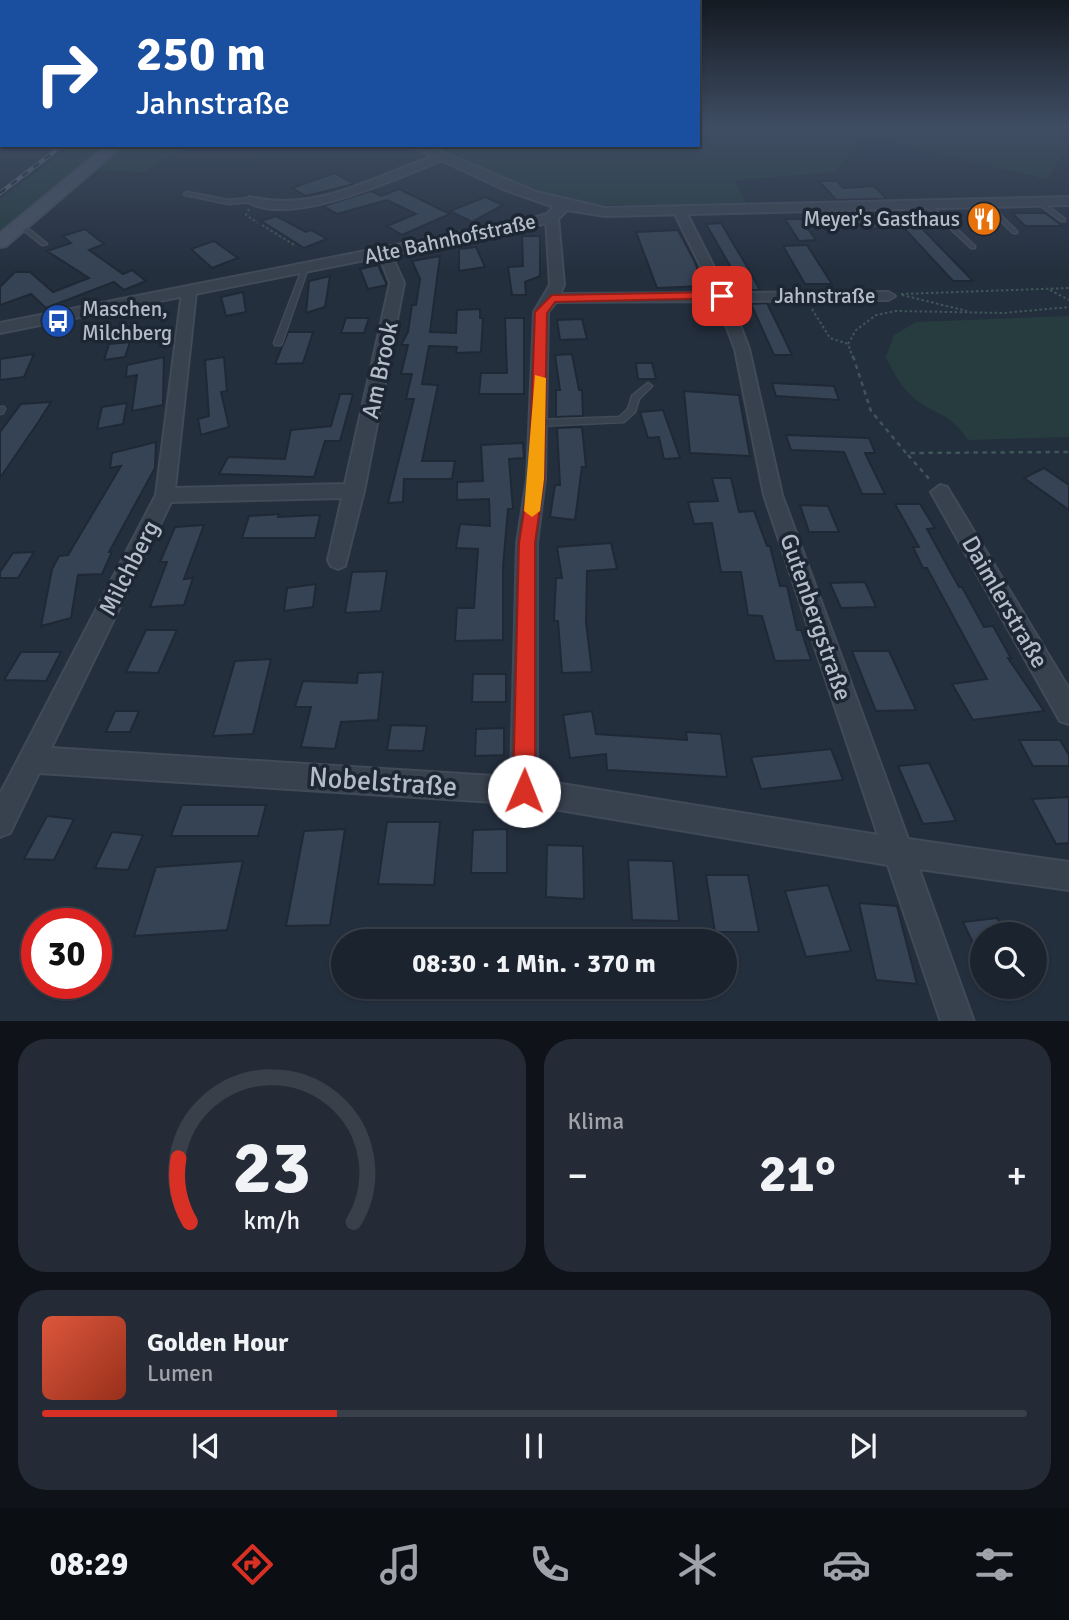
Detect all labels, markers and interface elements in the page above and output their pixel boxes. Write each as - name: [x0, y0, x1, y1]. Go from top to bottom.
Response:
- text: 250 m: [136, 24, 266, 84]
- icon: right: [21, 28, 112, 119]
- text: Jahnstraße: [136, 84, 290, 123]
- restaurant icon: Meyer's Gasthaus: [965, 200, 1003, 238]
- place label: Meyer's Gasthaus: [803, 206, 960, 232]
- street label: Alte Bahnhofstraße: [362, 208, 538, 270]
- pin: [692, 266, 752, 326]
- icon: arrive: [703, 277, 741, 315]
- street label: Jahnstraße: [775, 283, 875, 309]
- place label: Maschen, Milchberg: [82, 296, 172, 346]
- bus stop icon: Maschen, Milchberg: [39, 302, 77, 340]
- street label: Am Brook: [355, 319, 405, 421]
- street label: Milchberg: [92, 515, 166, 621]
- street label: Gutenbergstraße: [773, 530, 859, 704]
- street label: Daimlerstraße: [955, 531, 1055, 673]
- position arrow: [487, 754, 561, 828]
- street label: Nobelstraße: [308, 760, 458, 804]
- speed limit sign: 30: [21, 908, 112, 999]
- map controls: [970, 922, 1047, 999]
- button: search: [970, 922, 1047, 999]
- text: 08:30 · 1 Min. · 370 m: [412, 948, 656, 980]
- text: Klima: [568, 1107, 624, 1136]
- text: 23: [232, 1124, 311, 1213]
- text: 21°: [759, 1142, 836, 1206]
- text: −: [568, 1152, 588, 1199]
- text: +: [1006, 1152, 1027, 1199]
- text: km/h: [243, 1204, 300, 1235]
- text: Golden Hour: [147, 1327, 288, 1359]
- text: Lumen: [147, 1359, 213, 1388]
- icon: previous: [187, 1427, 225, 1465]
- icon: pause: [515, 1427, 553, 1465]
- icon: next: [844, 1427, 882, 1465]
- icon: directions: [228, 1540, 277, 1589]
- icon: music: [376, 1540, 425, 1589]
- icon: phone: [525, 1540, 574, 1589]
- icon: climate: [673, 1540, 722, 1589]
- icon: car: [822, 1540, 871, 1589]
- icon: filters: [970, 1540, 1019, 1589]
- text: 08:29: [50, 1545, 128, 1584]

